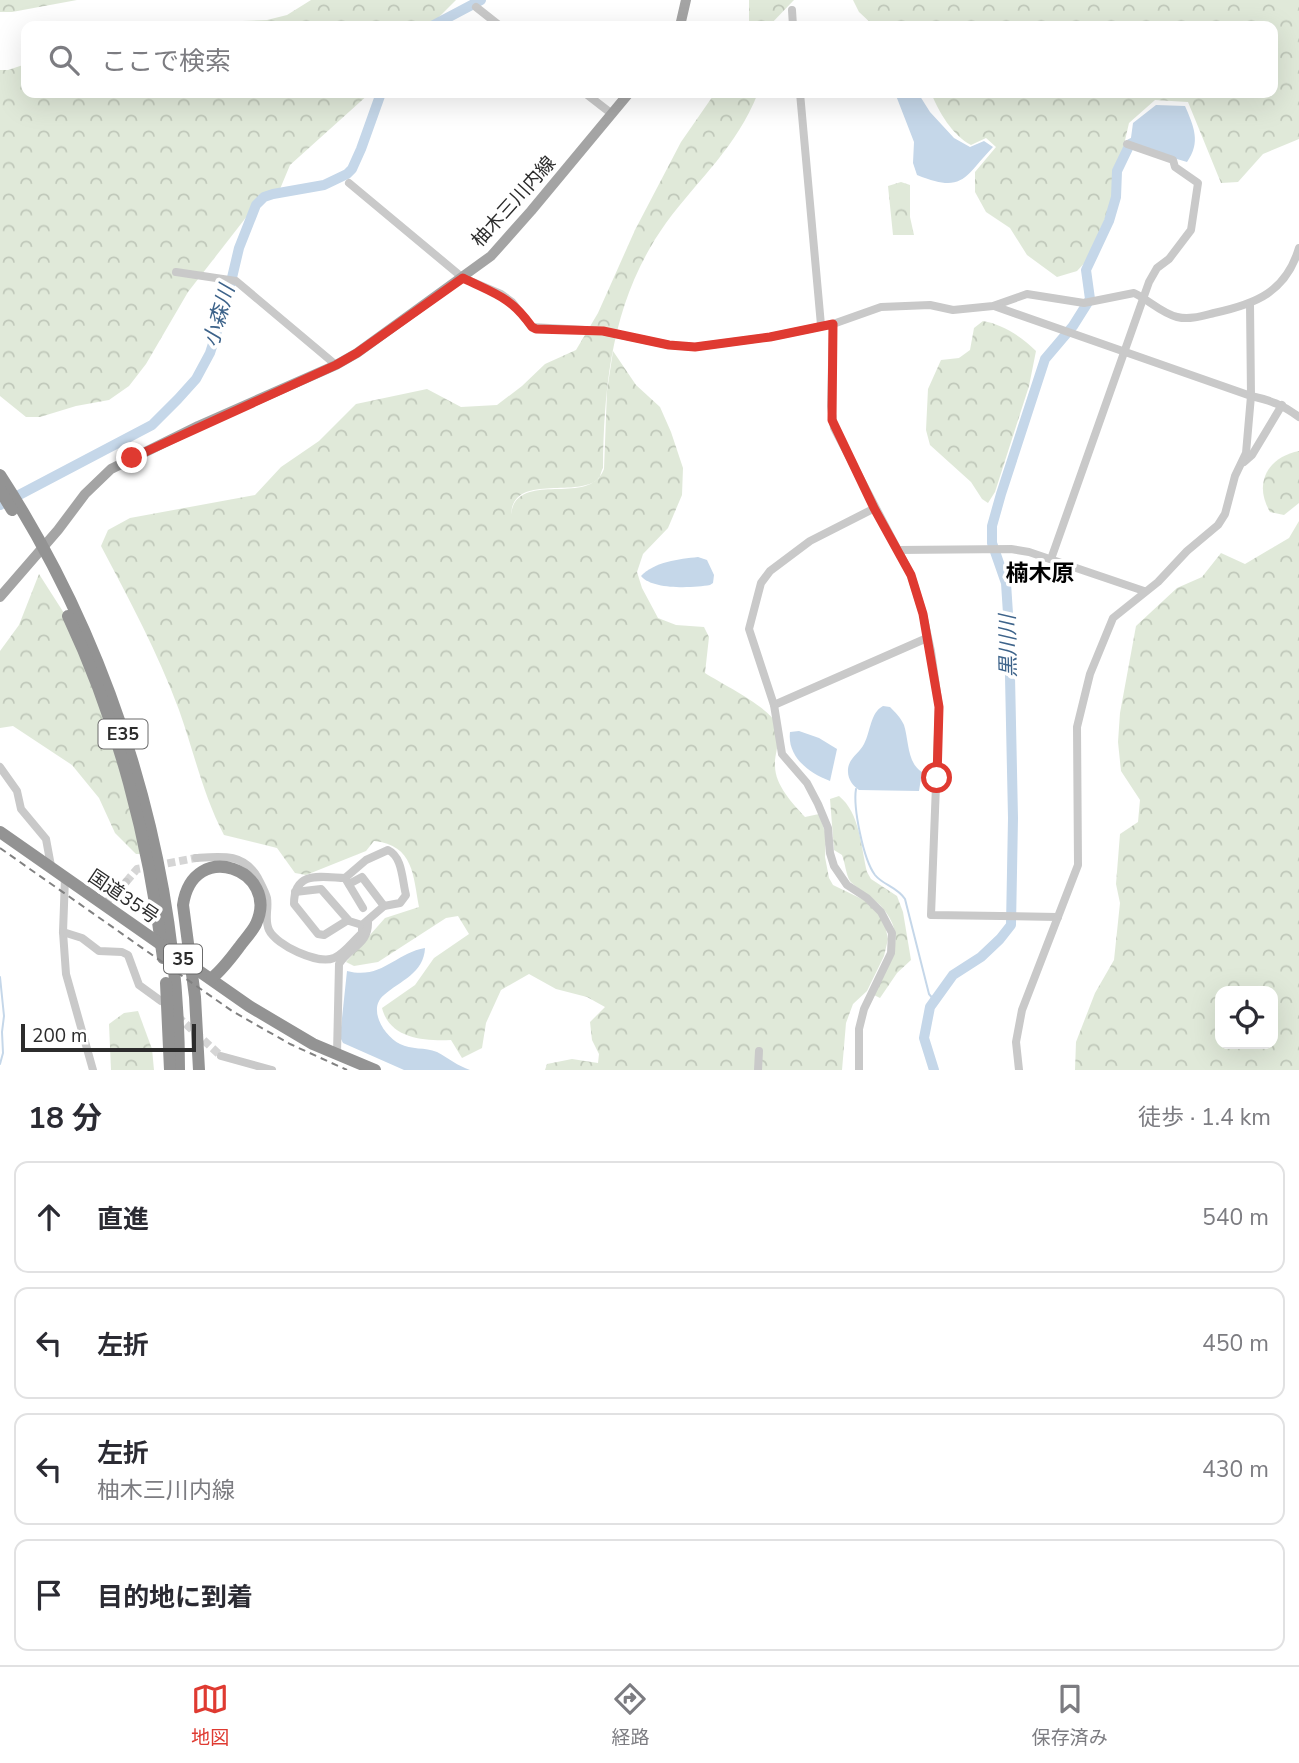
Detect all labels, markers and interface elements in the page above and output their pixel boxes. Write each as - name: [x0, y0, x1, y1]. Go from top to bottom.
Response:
- search box: [21, 21, 1278, 98]
- icon: search: [45, 41, 83, 79]
- text: ここで検索: [101, 44, 231, 79]
- street label: 柚木三川内線: [466, 151, 562, 253]
- water label: 小森川: [197, 280, 242, 350]
- route end: [116, 442, 147, 473]
- district label: 楠木原: [1006, 558, 1075, 589]
- water label: 黒川川: [993, 612, 1023, 678]
- road number: E35: [99, 720, 148, 748]
- route start: [921, 762, 952, 793]
- street label: 国道35号: [83, 864, 164, 930]
- road number: 35: [164, 944, 202, 974]
- map controls: [1215, 986, 1278, 1049]
- button: locate: [1215, 986, 1278, 1049]
- scale bar: [21, 1021, 196, 1053]
- text: 200 m: [32, 1023, 87, 1049]
- text: 18 分: [28, 1098, 102, 1139]
- text: 徒歩 · 1.4 km: [1138, 1102, 1271, 1133]
- icon: ahead: [30, 1198, 68, 1236]
- text: 直進: [97, 1202, 149, 1237]
- text: 540 m: [1202, 1202, 1269, 1233]
- icon: left: [30, 1324, 68, 1362]
- text: 左折: [97, 1328, 149, 1363]
- text: 450 m: [1202, 1328, 1269, 1359]
- text: 左折: [97, 1436, 149, 1471]
- icon: left: [30, 1450, 68, 1488]
- text: 430 m: [1202, 1454, 1269, 1485]
- text: 柚木三川内線: [97, 1475, 235, 1506]
- icon: arrive: [30, 1576, 68, 1614]
- text: 目的地に到着: [97, 1580, 253, 1615]
- tab: 地図: [191, 1680, 229, 1751]
- tab: 経路: [611, 1680, 650, 1751]
- tab: 保存済み: [1032, 1680, 1108, 1751]

